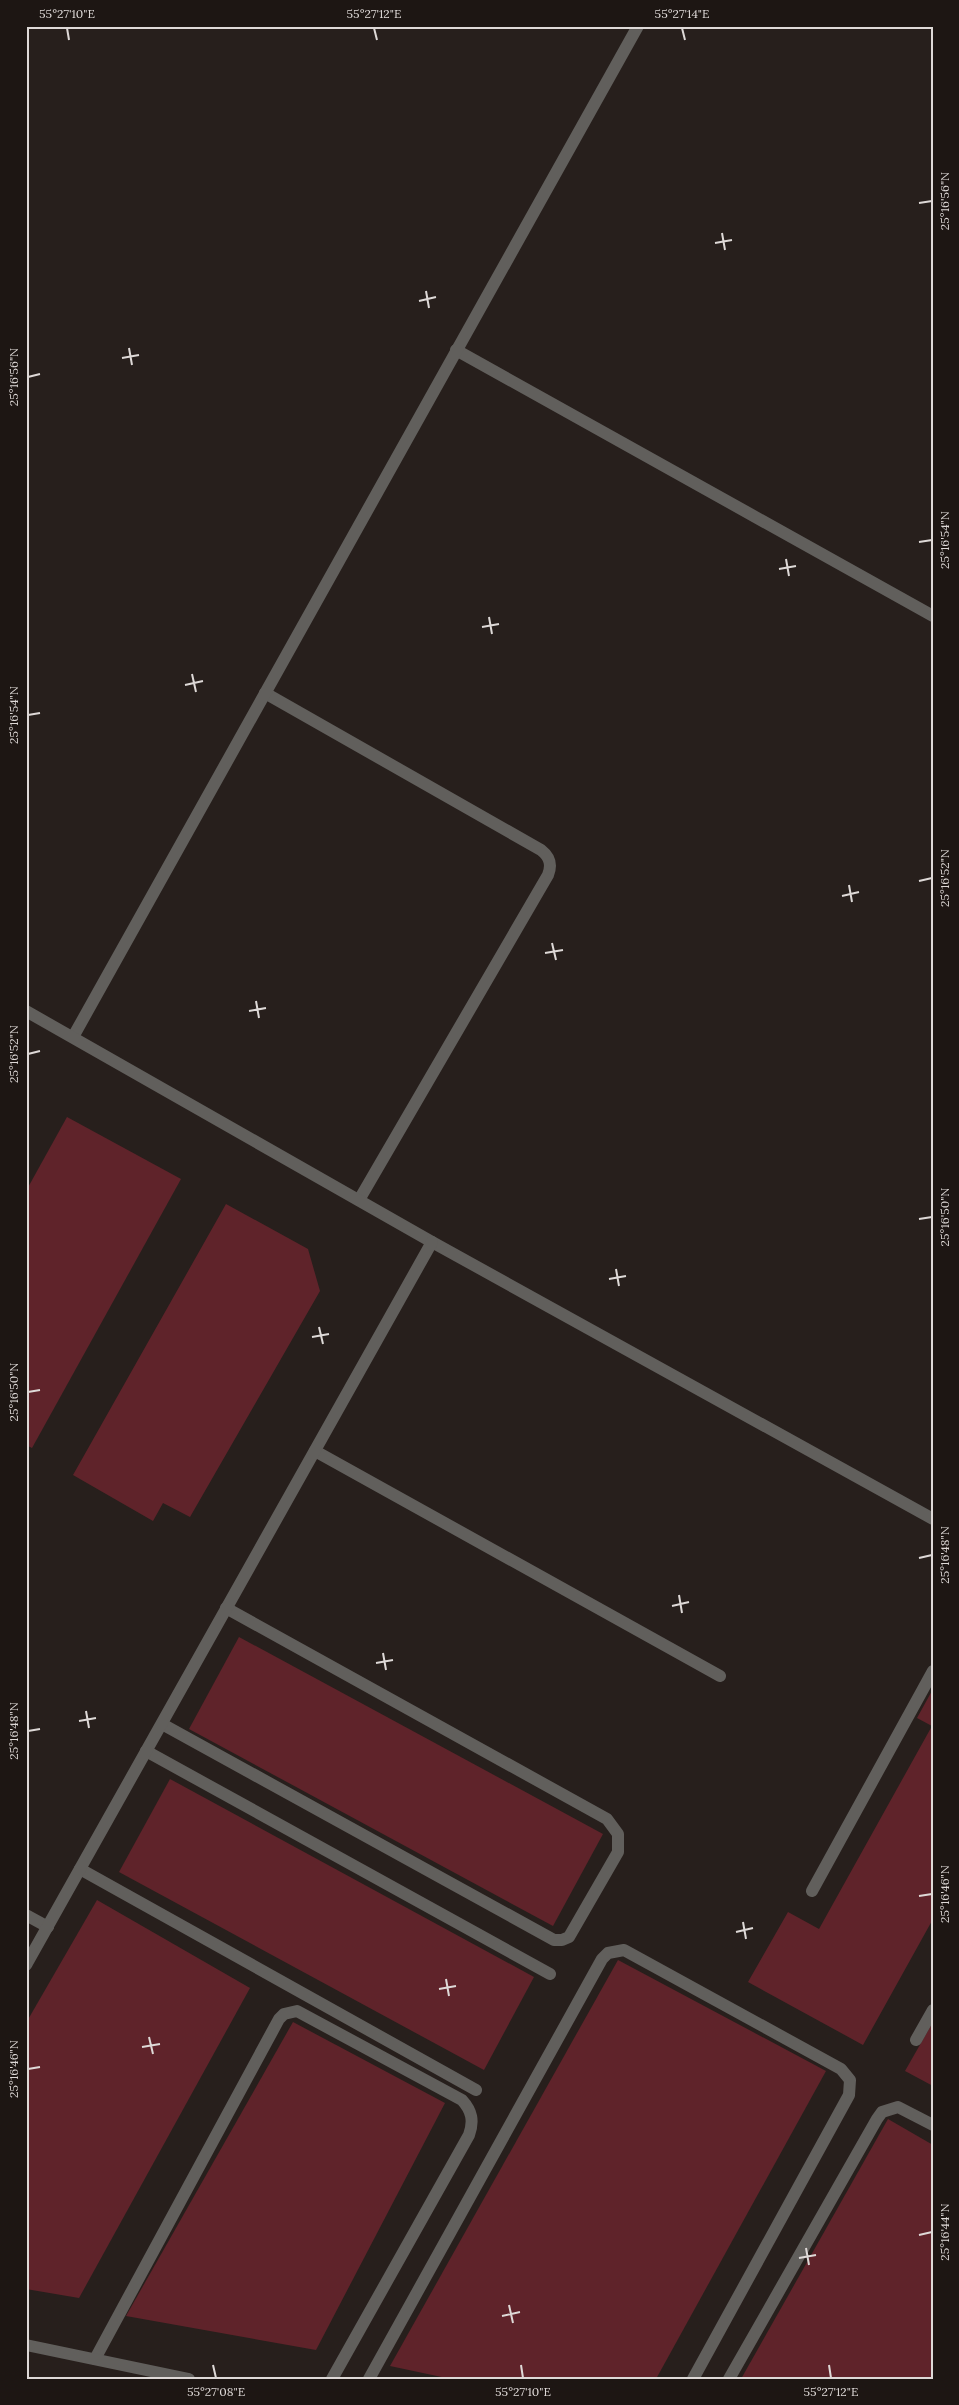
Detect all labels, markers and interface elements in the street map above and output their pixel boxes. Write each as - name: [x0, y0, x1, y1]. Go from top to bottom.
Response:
- text: 55°27'10"E: [39, 6, 95, 21]
- text: 55°27'12"E: [347, 6, 401, 21]
- text: 55°27'14"E: [655, 6, 709, 21]
- text: 25°16'56"N: [937, 172, 952, 230]
- text: 25°16'56"N: [6, 348, 21, 406]
- text: 25°16'54"N: [937, 511, 952, 569]
- text: 25°16'54"N: [6, 686, 21, 744]
- text: 25°16'52"N: [937, 849, 952, 907]
- text: 25°16'52"N: [6, 1025, 21, 1083]
- text: 25°16'50"N: [937, 1188, 952, 1246]
- text: 25°16'50"N: [6, 1363, 21, 1421]
- text: 25°16'48"N: [937, 1526, 952, 1584]
- text: 25°16'48"N: [6, 1702, 21, 1760]
- text: 25°16'46"N: [937, 1865, 952, 1923]
- text: 25°16'46"N: [6, 2040, 21, 2098]
- text: 25°16'44"N: [937, 2203, 952, 2261]
- text: 55°27'08"E: [187, 2384, 245, 2399]
- text: 55°27'10"E: [495, 2384, 551, 2399]
- text: 55°27'12"E: [804, 2384, 858, 2399]

